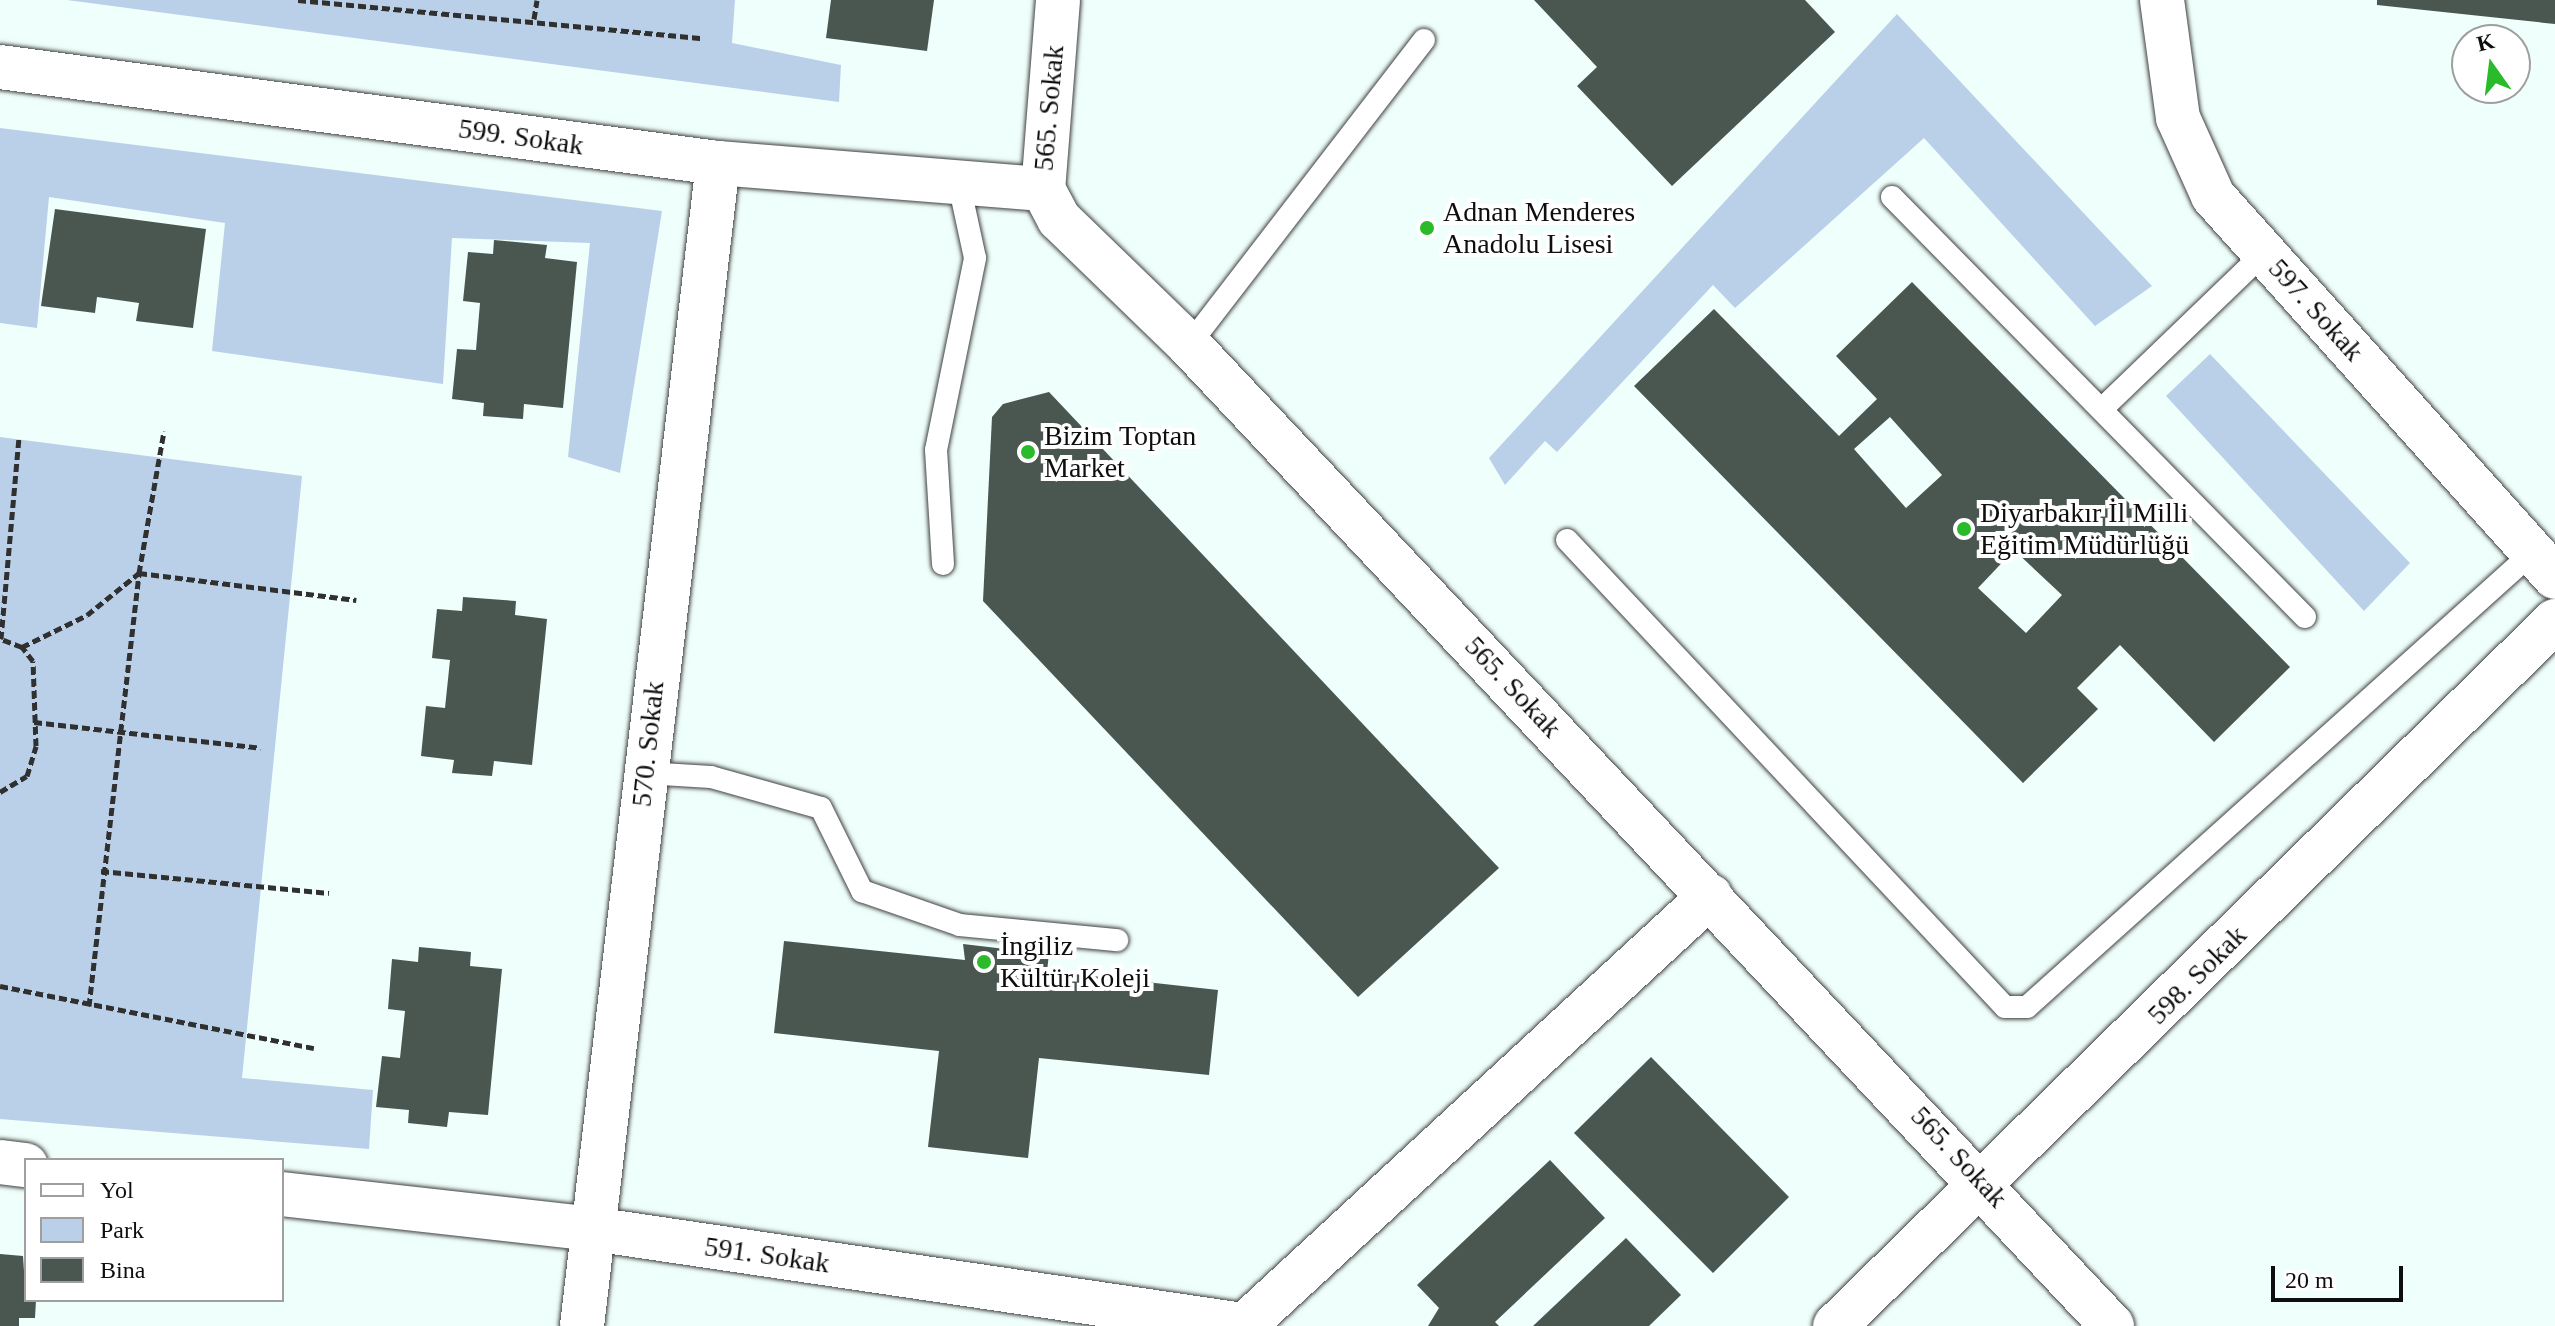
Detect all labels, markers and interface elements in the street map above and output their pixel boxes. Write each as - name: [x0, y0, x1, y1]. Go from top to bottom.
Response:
- north arrow: [2451, 24, 2531, 104]
- text: K: [2474, 28, 2497, 56]
- street label: 565. Sokak: [1027, 44, 1071, 172]
- street label: 599. Sokak: [456, 112, 586, 162]
- place label: Adnan Menderes Anadolu Lisesi: [1443, 195, 1635, 261]
- marker: Adnan Menderes Anadolu Lisesi: [1418, 219, 1436, 237]
- street label: 597. Sokak: [2261, 252, 2371, 368]
- place label: Bizim Toptan Market: [1044, 419, 1197, 485]
- marker: Bizim Toptan Market: [1019, 443, 1037, 461]
- place label: Diyarbakır İl Milli Eğitim Müdürlüğü: [1980, 496, 2189, 562]
- marker: Diyarbakır İl Milli Eğitim Müdürlüğü: [1955, 520, 1973, 538]
- street label: 565. Sokak: [1458, 629, 1568, 745]
- street label: 570. Sokak: [625, 680, 671, 808]
- street label: 598. Sokak: [2141, 919, 2253, 1031]
- place label: İngiliz Kültür Koleji: [1000, 929, 1150, 995]
- marker: İngiliz Kültür Koleji: [975, 953, 993, 971]
- street label: 565. Sokak: [1904, 1099, 2014, 1215]
- legend: [24, 1158, 284, 1302]
- text: Yol: [100, 1177, 134, 1203]
- text: Park: [100, 1217, 144, 1243]
- street label: 591. Sokak: [702, 1230, 832, 1280]
- scale bar: [2275, 1250, 2407, 1300]
- text: Bina: [100, 1257, 145, 1283]
- text: 20 m: [2285, 1267, 2334, 1293]

